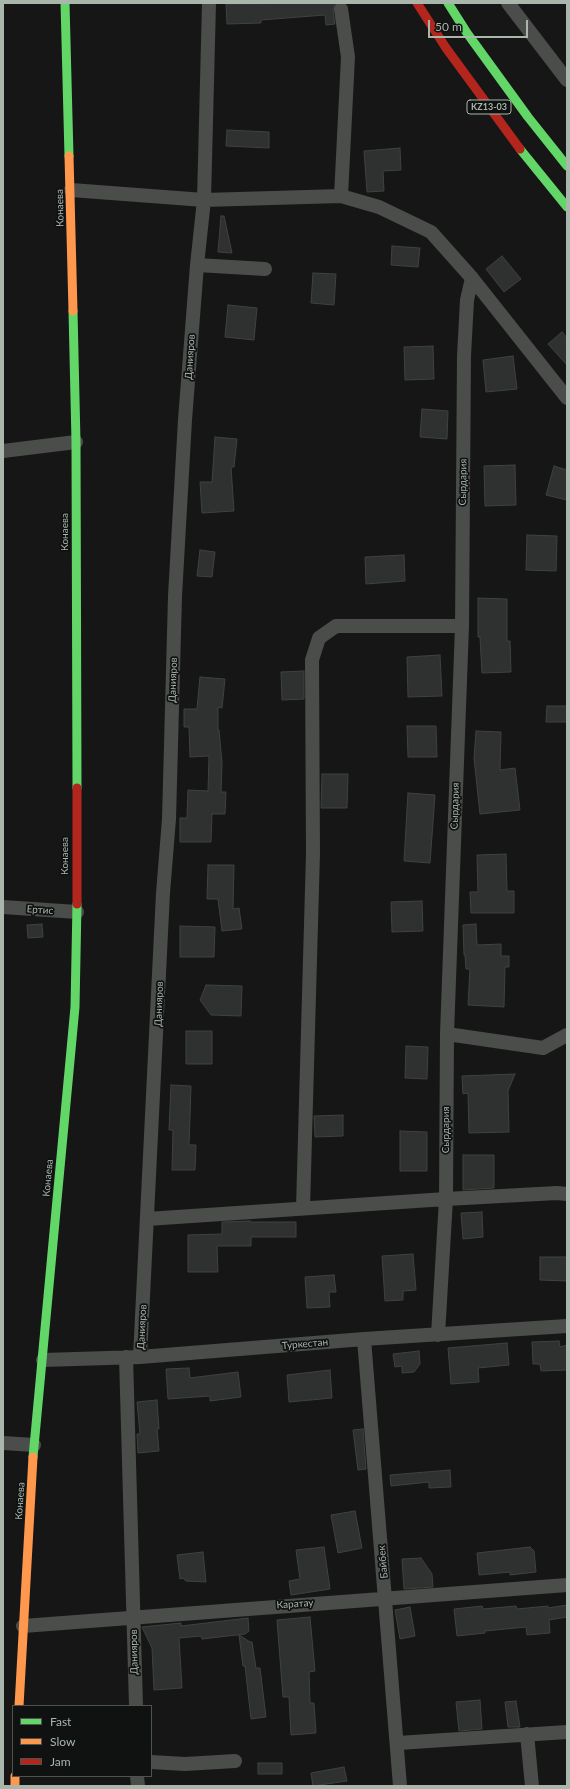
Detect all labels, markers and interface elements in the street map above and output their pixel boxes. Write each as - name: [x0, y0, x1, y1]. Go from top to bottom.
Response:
- scale bar: [430, 12, 530, 38]
- text: 50 m: [435, 19, 462, 34]
- road number: KZ13-03: [467, 100, 511, 114]
- street label: Конаева: [54, 189, 66, 227]
- street label: Данияров: [182, 334, 198, 380]
- street label: Сырдария: [457, 459, 469, 505]
- street label: Конаева: [59, 513, 71, 551]
- street label: Данияров: [166, 657, 180, 703]
- street label: Сырдария: [448, 782, 462, 830]
- street label: Конаева: [59, 837, 71, 875]
- street label: Ертис: [26, 903, 54, 917]
- street label: Данияров: [152, 981, 166, 1027]
- street label: Сырдария: [440, 1107, 452, 1153]
- street label: Конаева: [40, 1159, 56, 1197]
- street label: Данияров: [135, 1304, 149, 1350]
- street label: Туркестан: [281, 1336, 329, 1352]
- street label: Конаева: [13, 1482, 27, 1520]
- street label: Байбек: [376, 1545, 390, 1579]
- street label: Каратау: [276, 1597, 314, 1611]
- street label: Данияров: [128, 1629, 140, 1675]
- legend: [12, 1705, 152, 1777]
- text: Fast: [50, 1714, 71, 1729]
- text: Slow: [50, 1734, 75, 1749]
- text: Jam: [50, 1754, 71, 1769]

